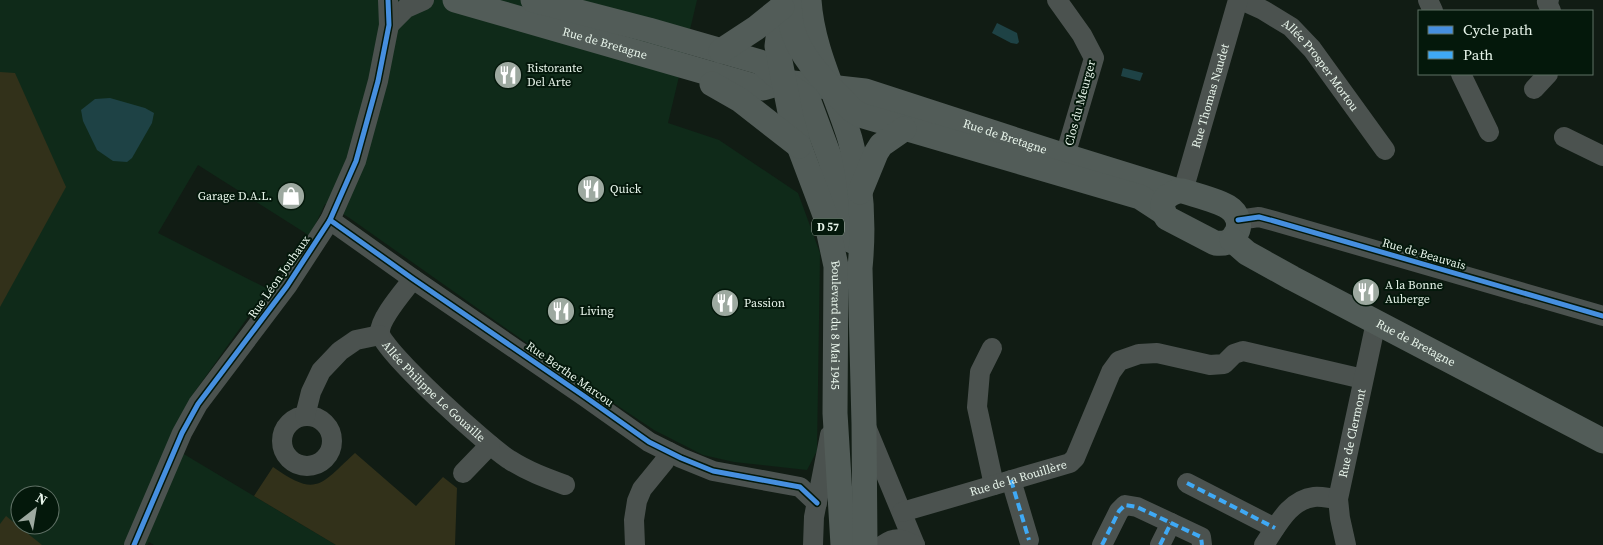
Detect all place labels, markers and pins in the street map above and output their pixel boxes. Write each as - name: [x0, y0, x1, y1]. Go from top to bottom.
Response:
- restaurant icon: Ristorante Del Arte: [493, 60, 523, 90]
- place label: Ristorante Del Arte: [527, 60, 582, 90]
- restaurant icon: Quick: [576, 174, 606, 204]
- shop icon: Garage D.A.L.: [276, 181, 306, 211]
- place label: Quick: [610, 181, 642, 197]
- place label: Garage D.A.L.: [198, 188, 272, 204]
- restaurant icon: A la Bonne Auberge: [1351, 277, 1381, 307]
- place label: A la Bonne Auberge: [1385, 277, 1443, 307]
- restaurant icon: Passion: [710, 288, 740, 318]
- place label: Passion: [744, 295, 785, 311]
- restaurant icon: Living: [546, 296, 576, 326]
- place label: Living: [580, 303, 614, 319]

